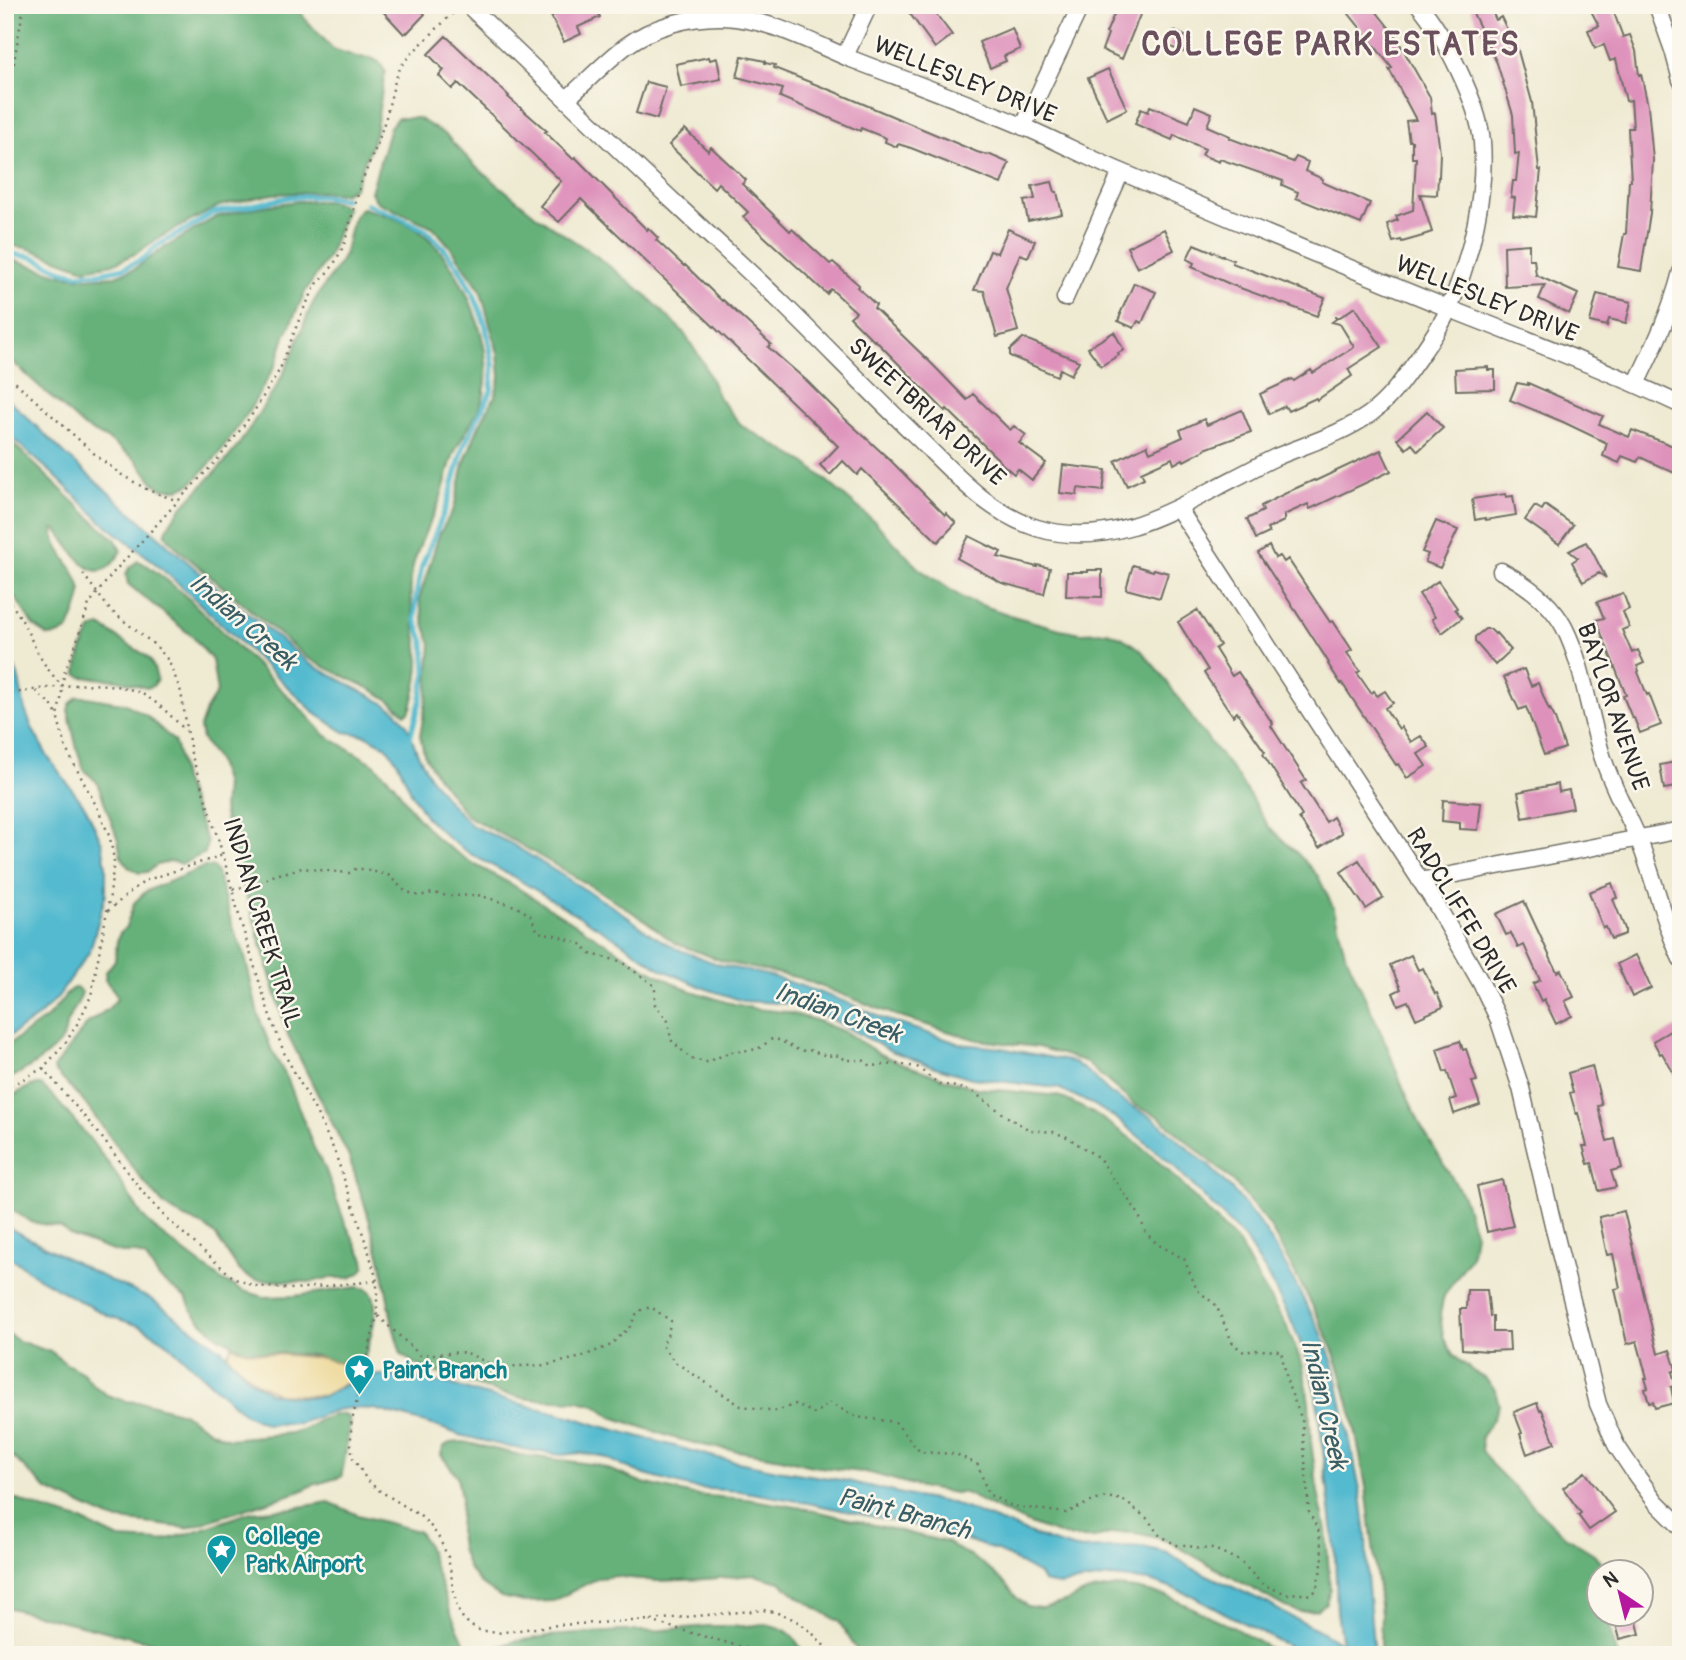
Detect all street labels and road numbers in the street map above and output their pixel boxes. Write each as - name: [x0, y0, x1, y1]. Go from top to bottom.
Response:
- street label: WELLESLEY DRIVE: [870, 30, 1060, 130]
- street label: WELLESLEY DRIVE: [1392, 249, 1582, 349]
- street label: SWEETBRIAR DRIVE: [842, 332, 1012, 492]
- street label: BAYLOR AVENUE: [1571, 619, 1655, 795]
- street label: INDIAN CREEK TRAIL: [216, 814, 308, 1032]
- street label: RADCLIFFE DRIVE: [1400, 823, 1522, 999]

